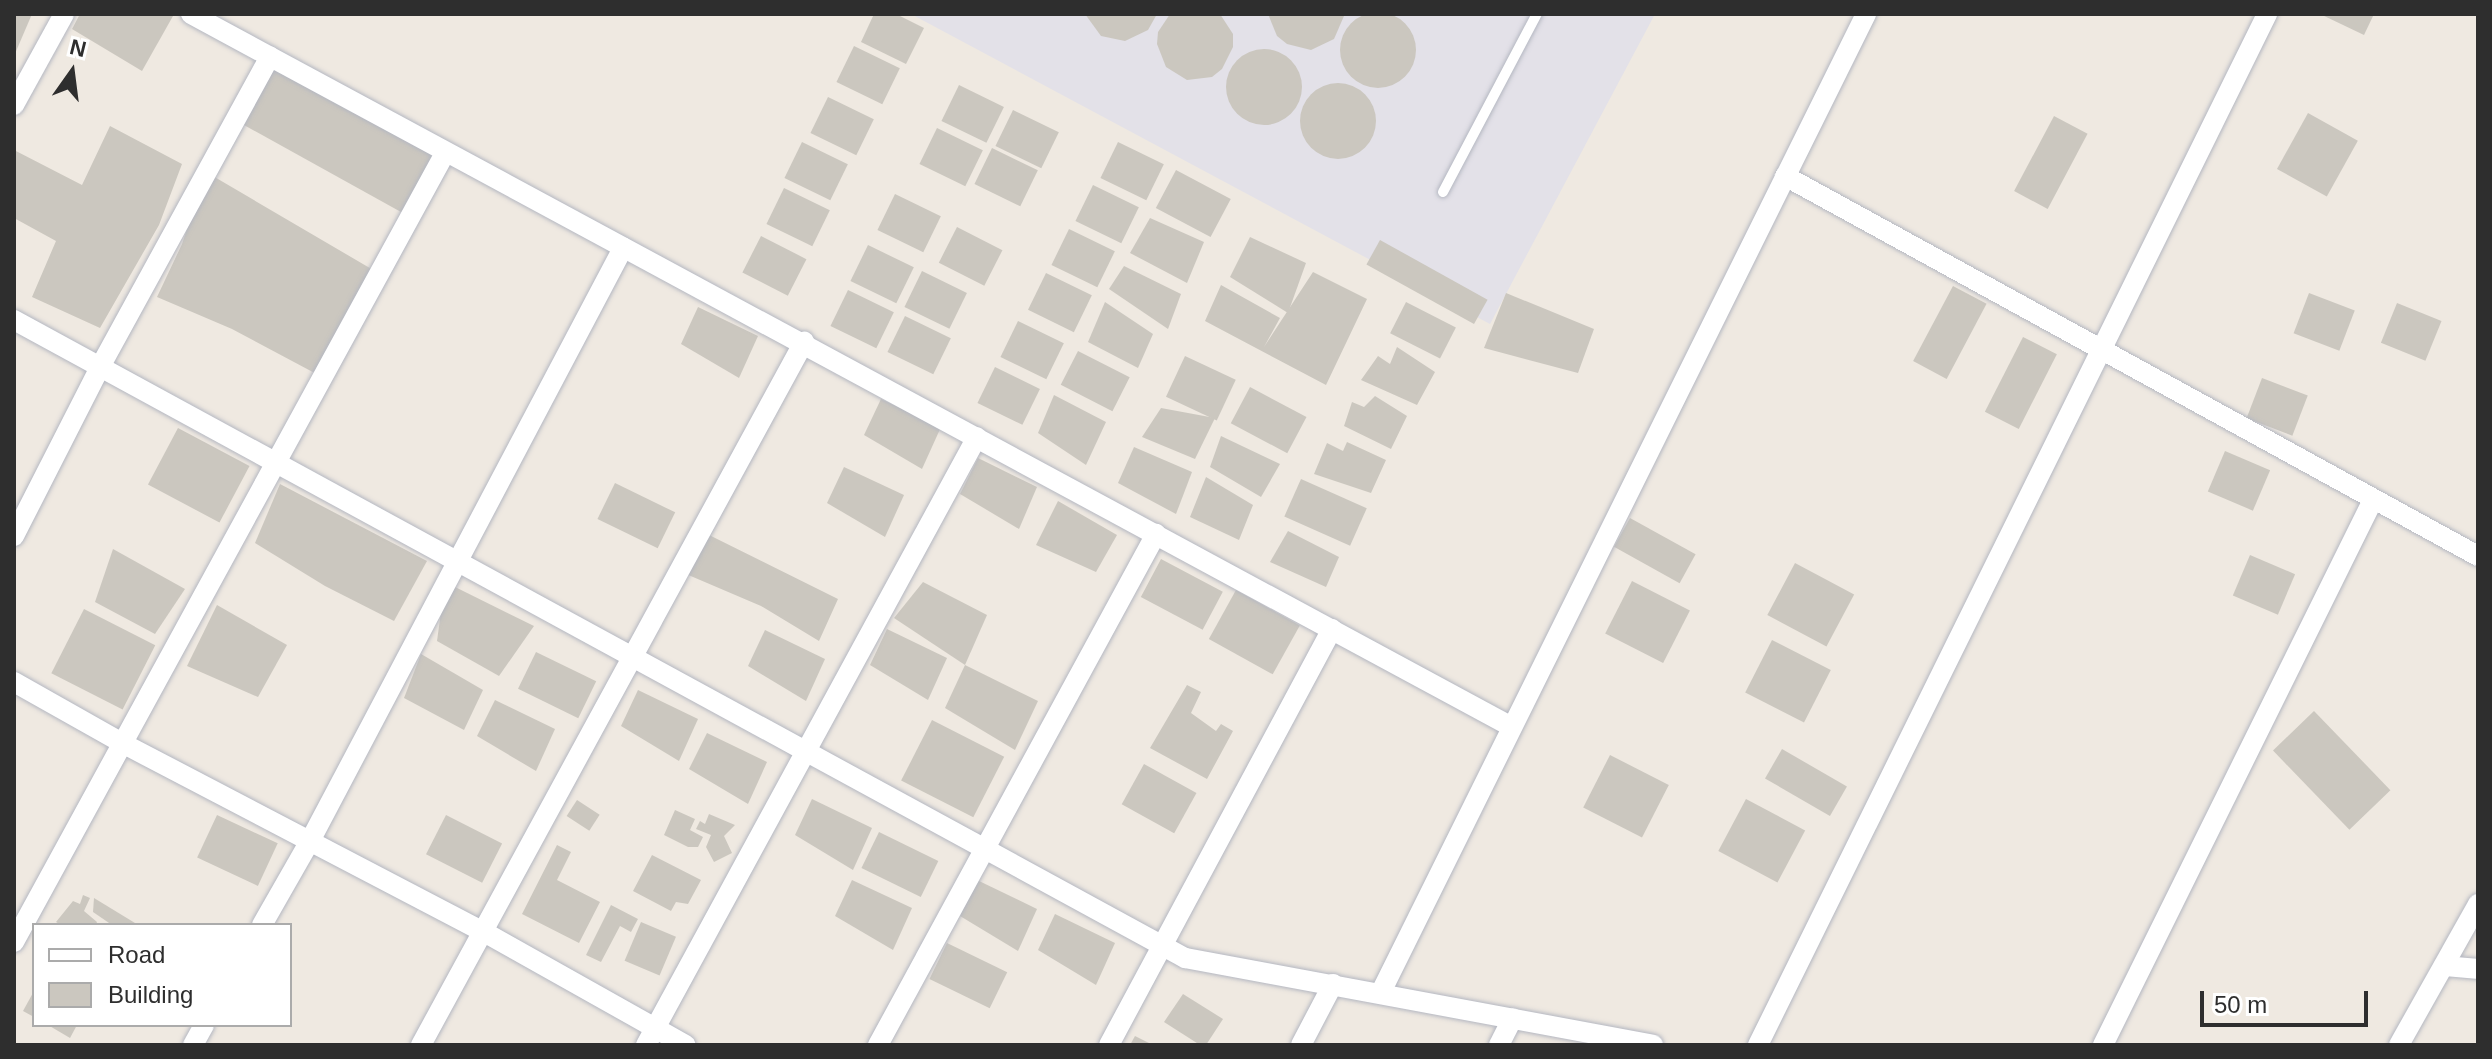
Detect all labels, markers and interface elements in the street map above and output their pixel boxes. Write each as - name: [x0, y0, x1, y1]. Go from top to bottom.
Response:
- north arrow: [32, 32, 112, 112]
- text: N: [67, 34, 89, 62]
- legend: [32, 923, 292, 1027]
- text: Road: [108, 941, 165, 968]
- scale bar: [2204, 975, 2372, 1025]
- text: Building: [108, 981, 193, 1008]
- text: 50 m: [2214, 991, 2267, 1018]

